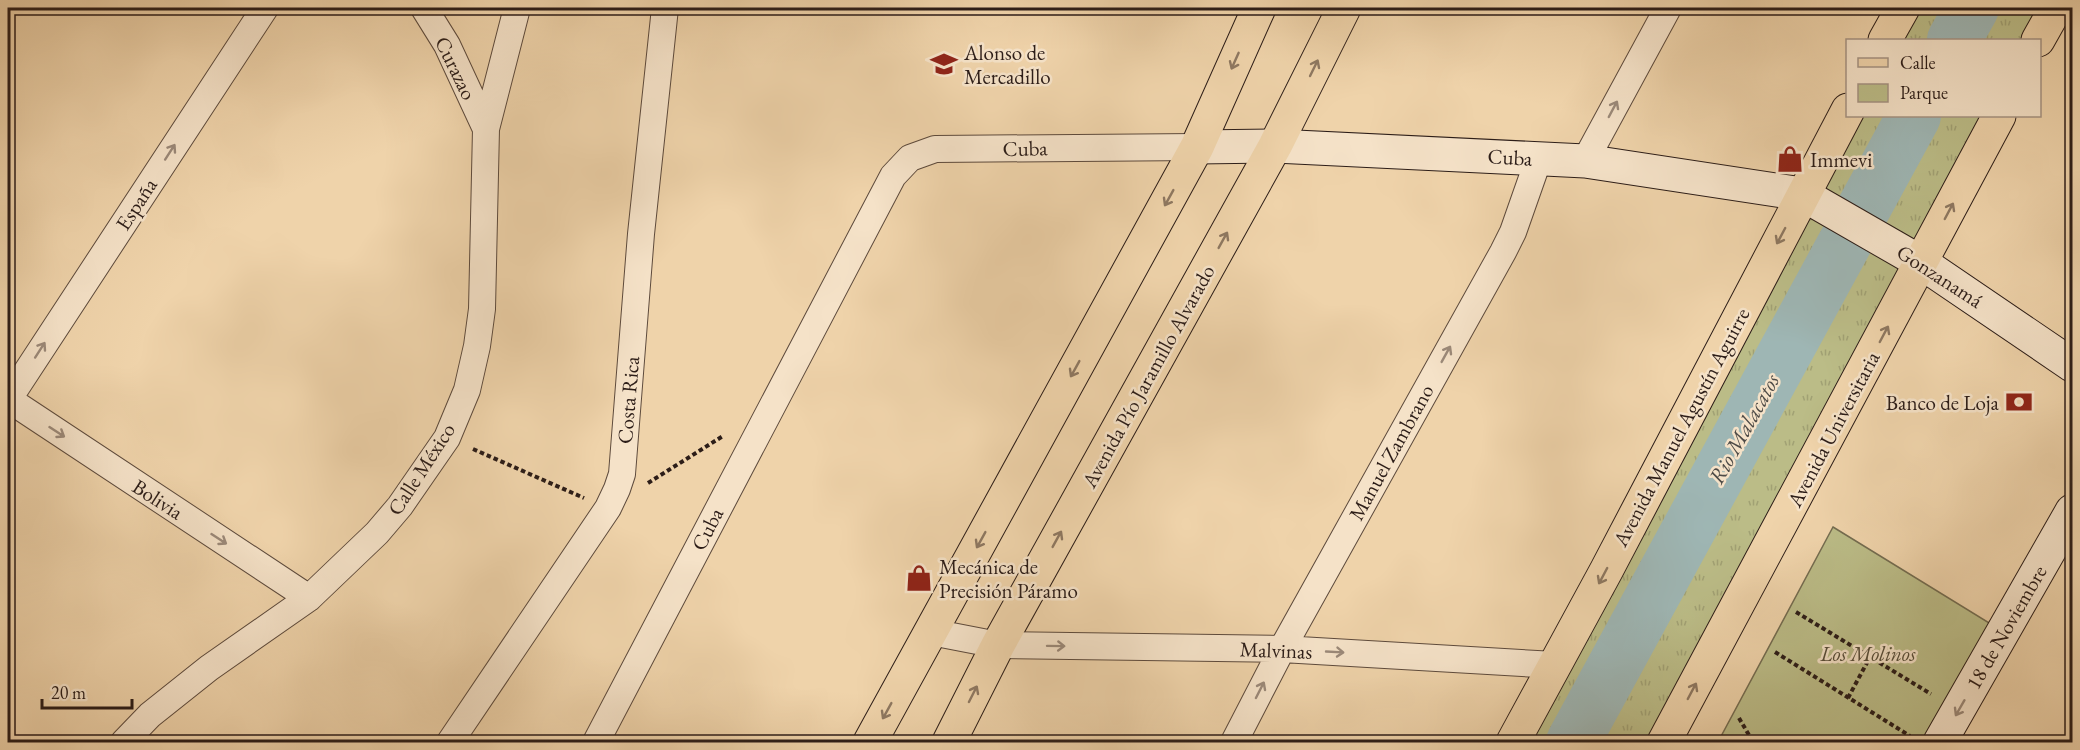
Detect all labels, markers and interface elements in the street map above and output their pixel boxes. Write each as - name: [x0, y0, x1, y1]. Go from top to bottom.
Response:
- street label: Curazao: [429, 32, 483, 104]
- place label: Alonso de Mercadillo: [963, 39, 1051, 90]
- legend: [1846, 39, 2041, 117]
- school or university icon: Alonso de Mercadillo: [929, 49, 959, 79]
- one-way arrow: [1229, 51, 1240, 70]
- text: Calle: [1900, 51, 1936, 74]
- one-way arrow: [1309, 59, 1320, 77]
- text: Parque: [1900, 81, 1948, 104]
- one-way arrow: [1608, 101, 1619, 119]
- street label: Cuba: [1002, 134, 1048, 162]
- street label: Cuba: [1487, 142, 1534, 172]
- one-way arrow: [164, 144, 176, 161]
- shop icon: Immevi: [1775, 144, 1805, 174]
- place label: Immevi: [1810, 146, 1872, 173]
- street label: España: [109, 172, 163, 235]
- one-way arrow: [1163, 189, 1174, 207]
- one-way arrow: [1944, 202, 1955, 220]
- one-way arrow: [1774, 227, 1786, 245]
- one-way arrow: [1217, 232, 1229, 249]
- street label: Gonzanamá: [1892, 238, 1989, 314]
- street label: Avenida Pío Jaramillo Alvarado: [1075, 260, 1221, 493]
- street label: Avenida Manuel Agustín Aguirre: [1606, 303, 1755, 552]
- one-way arrow: [1878, 326, 1890, 343]
- one-way arrow: [34, 343, 46, 359]
- one-way arrow: [1440, 346, 1452, 363]
- street label: Avenida Universitaria: [1780, 346, 1886, 512]
- street label: Costa Rica: [611, 354, 645, 445]
- one-way arrow: [1069, 360, 1080, 378]
- water label: Rio Malacatos: [1702, 368, 1787, 489]
- street label: Manuel Zambrano: [1342, 379, 1440, 525]
- bank icon: Banco de Loja: [2004, 387, 2034, 417]
- place label: Banco de Loja: [1886, 389, 2000, 416]
- street label: Calle México: [381, 418, 461, 520]
- one-way arrow: [48, 425, 65, 438]
- street label: Bolivia: [127, 473, 189, 526]
- street label: Cuba: [685, 502, 729, 555]
- one-way arrow: [1051, 531, 1063, 548]
- one-way arrow: [975, 532, 987, 549]
- one-way arrow: [210, 533, 227, 545]
- place label: Mecánica de Precisión Páramo: [939, 553, 1078, 604]
- street label: 18 de Noviembre: [1960, 560, 2052, 694]
- shop icon: Mecánica de Precisión Páramo: [904, 563, 934, 593]
- one-way arrow: [1597, 567, 1608, 585]
- street label: Malvinas: [1239, 635, 1313, 665]
- one-way arrow: [1046, 640, 1066, 652]
- park label: Los Molinos: [1819, 640, 1916, 667]
- one-way arrow: [1325, 646, 1345, 657]
- scale bar: [42, 672, 132, 710]
- text: 20 m: [51, 681, 86, 704]
- one-way arrow: [1255, 682, 1267, 700]
- one-way arrow: [1686, 683, 1698, 700]
- one-way arrow: [967, 686, 979, 703]
- one-way arrow: [1954, 698, 1965, 716]
- one-way arrow: [881, 702, 893, 719]

